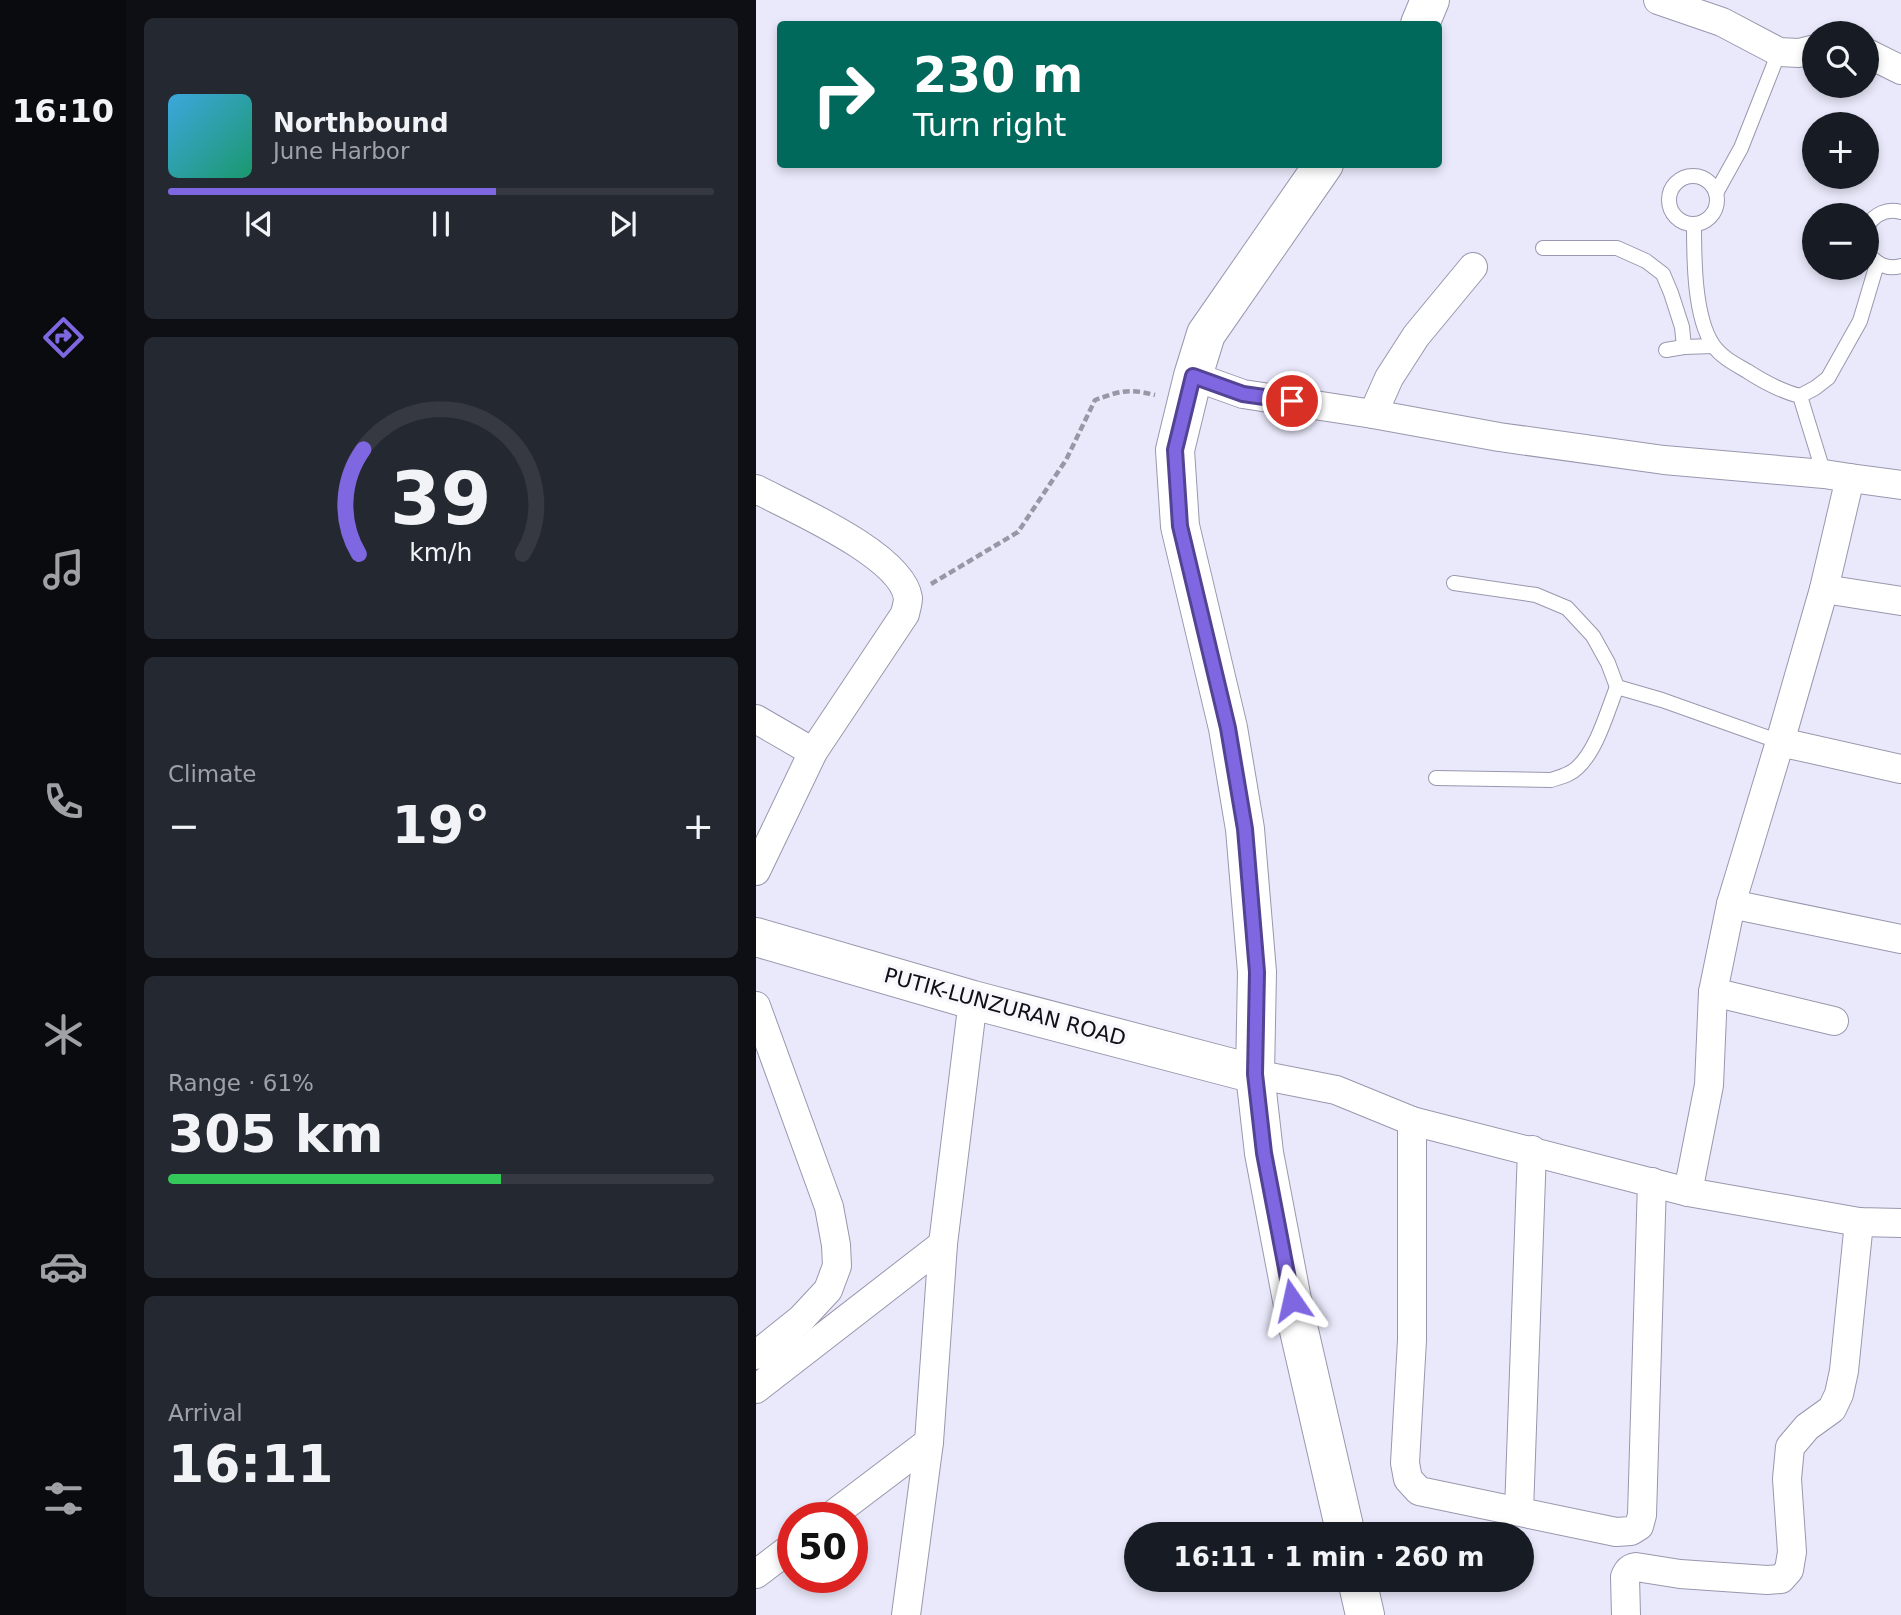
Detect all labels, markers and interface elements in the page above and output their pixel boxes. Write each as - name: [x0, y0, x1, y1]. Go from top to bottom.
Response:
- map controls: [1802, 21, 1879, 280]
- button: search: [1802, 21, 1879, 98]
- text: 230 m: [913, 47, 1083, 104]
- icon: right: [798, 49, 889, 140]
- text: 16:10: [12, 92, 114, 130]
- text: Turn right: [913, 106, 1066, 144]
- text: Northbound: [273, 108, 449, 138]
- button: +: [1802, 112, 1879, 189]
- text: June Harbor: [273, 138, 409, 164]
- button: −: [1802, 203, 1879, 280]
- icon: previous: [240, 205, 278, 243]
- icon: pause: [422, 205, 460, 243]
- icon: next: [604, 205, 642, 243]
- icon: directions: [39, 313, 88, 362]
- pin: [1262, 371, 1322, 431]
- icon: arrive: [1273, 382, 1311, 420]
- text: 39: [390, 457, 492, 542]
- text: km/h: [409, 538, 473, 567]
- icon: music: [39, 545, 88, 594]
- text: Climate: [168, 761, 257, 787]
- icon: phone: [39, 777, 88, 826]
- text: 19°: [392, 795, 490, 855]
- text: −: [168, 804, 200, 848]
- text: +: [682, 804, 714, 848]
- street label: PUTIK-LUNZURAN ROAD: [881, 963, 1129, 1051]
- icon: climate: [39, 1010, 88, 1059]
- text: Range · 61%: [168, 1070, 314, 1096]
- text: 305 km: [168, 1104, 383, 1164]
- icon: car: [39, 1242, 88, 1291]
- position arrow: [1255, 1263, 1329, 1337]
- text: Arrival: [168, 1400, 243, 1426]
- text: 16:11: [168, 1434, 334, 1494]
- icon: filters: [39, 1474, 88, 1523]
- speed limit sign: 50: [777, 1502, 868, 1593]
- text: 16:11 · 1 min · 260 m: [1174, 1542, 1484, 1572]

